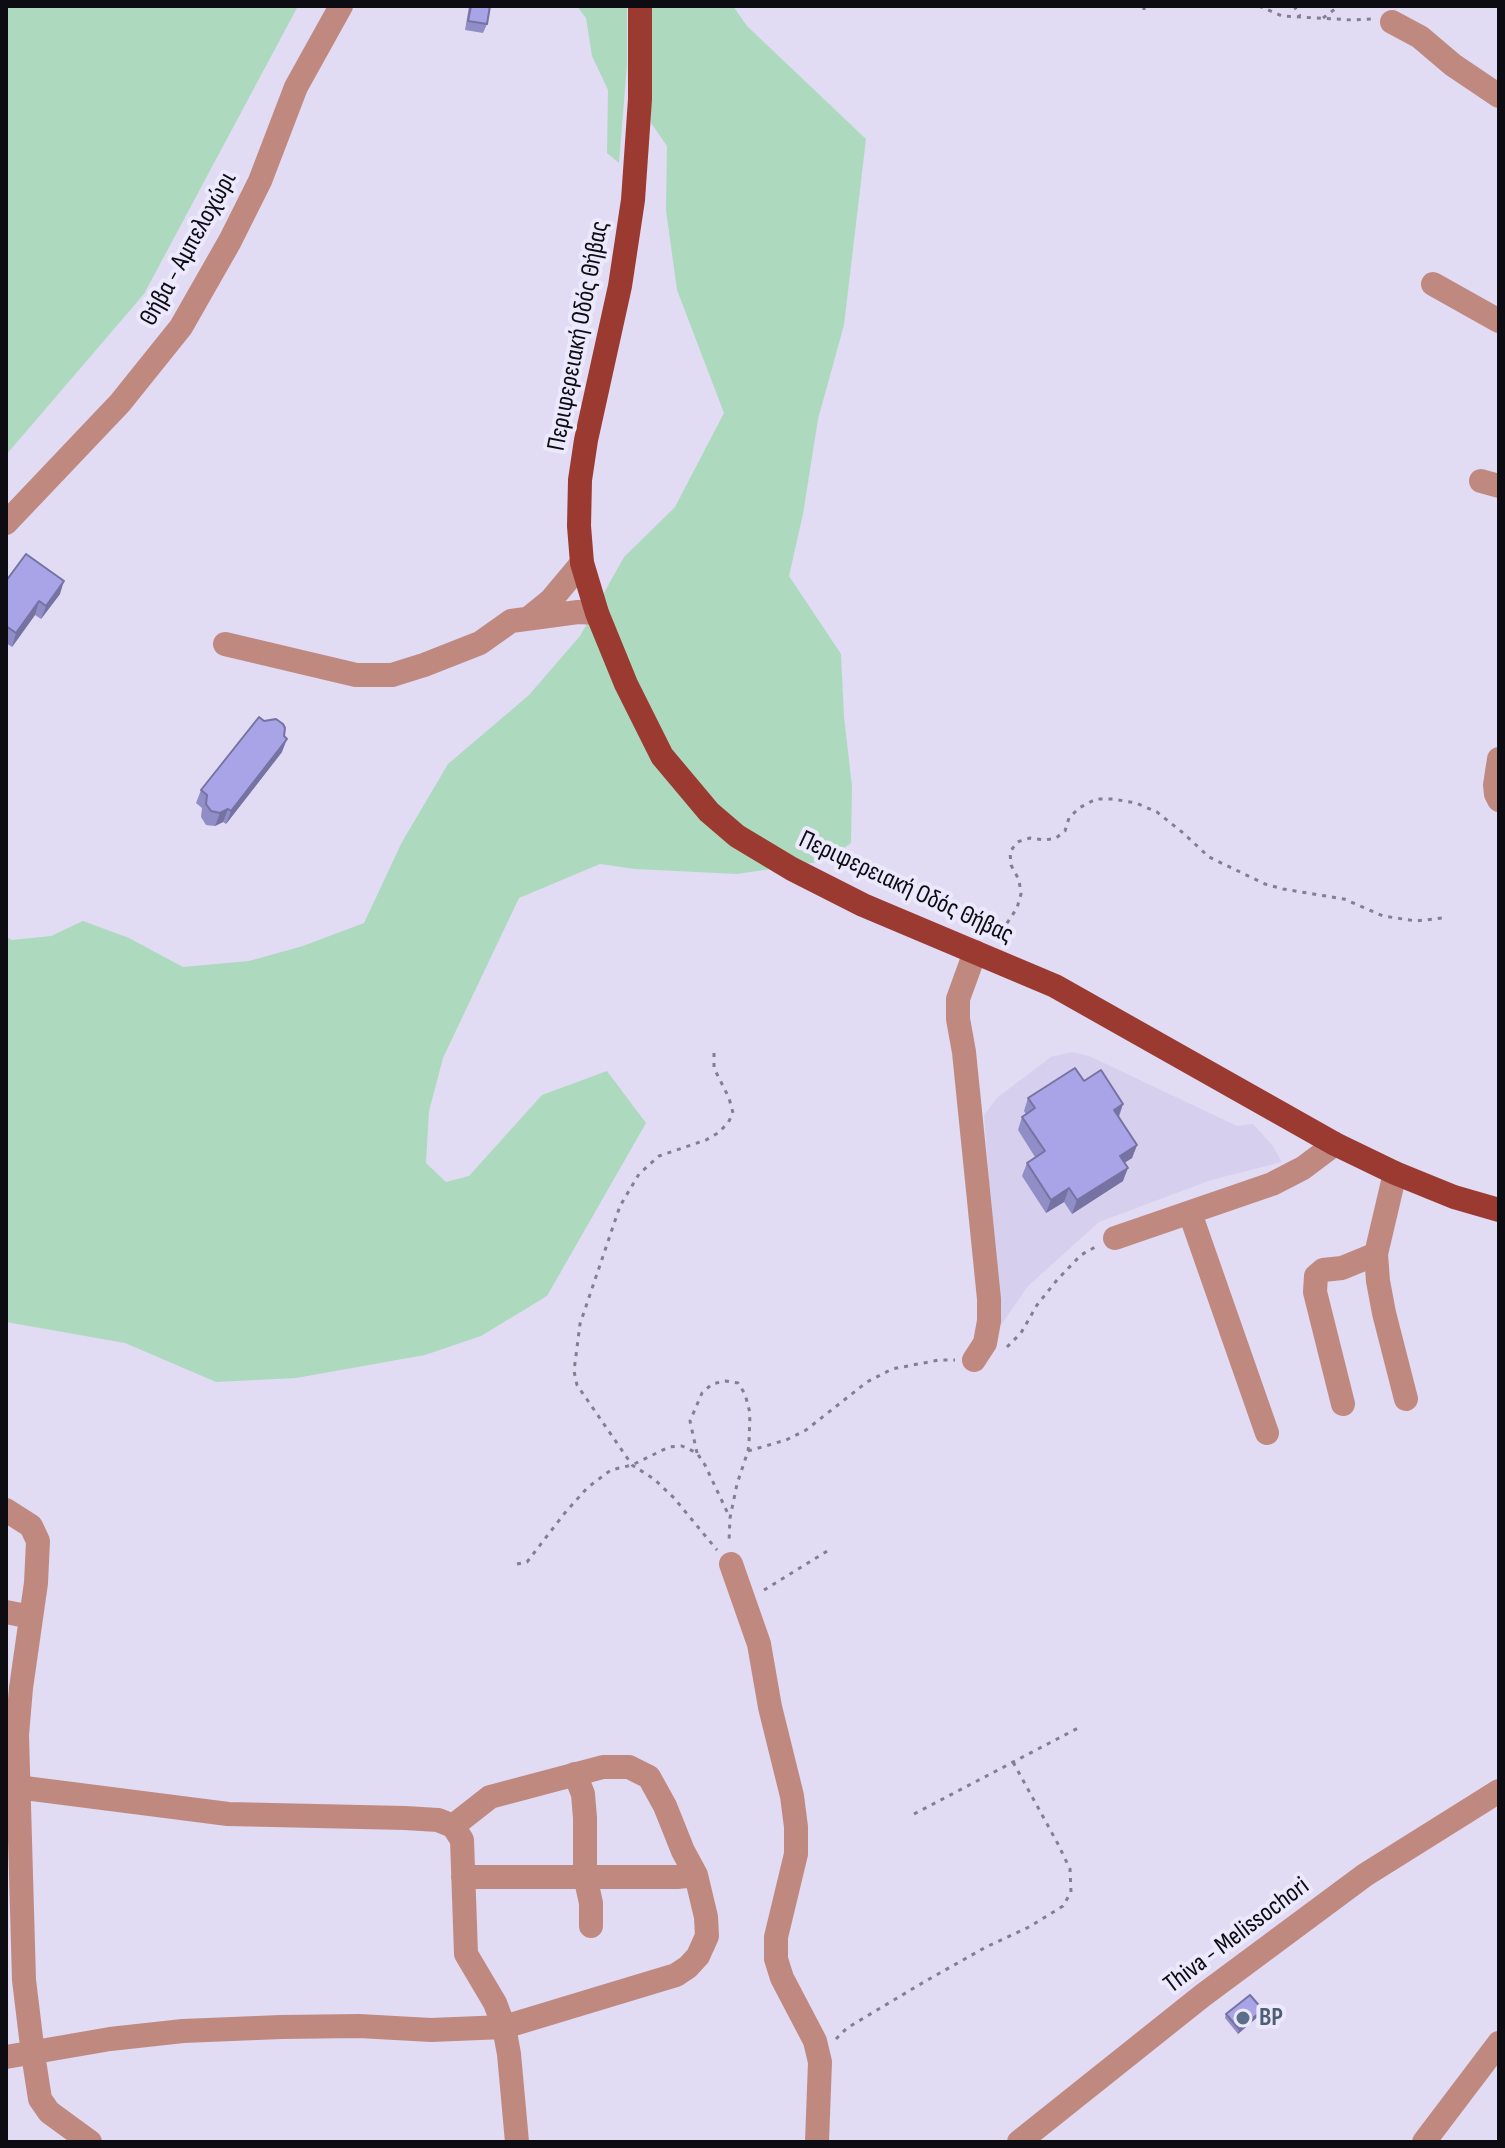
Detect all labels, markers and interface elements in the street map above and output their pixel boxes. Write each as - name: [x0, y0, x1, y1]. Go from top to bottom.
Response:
- street label: Θήβα - Αμπελοχώρι: [134, 166, 244, 332]
- street label: Περιφερειακή Οδός Θήβας: [541, 219, 617, 453]
- street label: Περιφερειακή Οδός Θήβας: [794, 825, 1018, 951]
- street label: Thiva - Melissochori: [1158, 1871, 1316, 2001]
- place label: BP: [1259, 2002, 1283, 2034]
- marker: BP: [1234, 2009, 1252, 2027]

